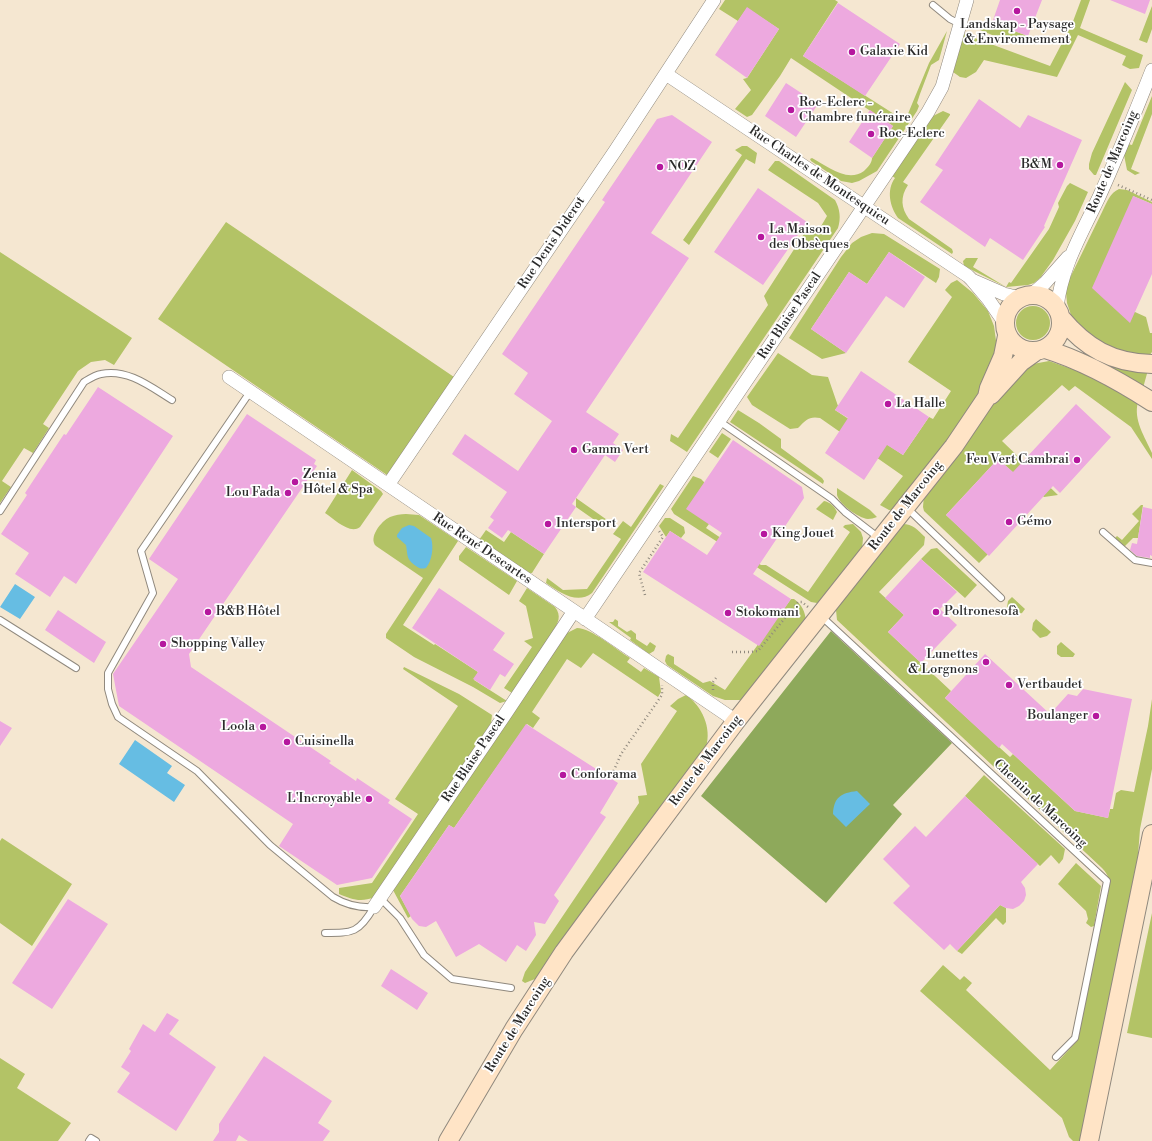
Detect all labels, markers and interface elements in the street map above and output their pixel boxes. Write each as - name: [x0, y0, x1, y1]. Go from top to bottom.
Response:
- marker: Landskap - Paysage & Environnement: [1012, 6, 1022, 16]
- place label: Landskap - Paysage & Environnement: [960, 17, 1074, 48]
- place label: Galaxie Kid: [860, 44, 928, 60]
- marker: Galaxie Kid: [847, 47, 857, 57]
- place label: Roc-Eclerc - Chambre funéraire: [799, 95, 911, 126]
- marker: Roc-Eclerc - Chambre funéraire: [786, 105, 796, 115]
- street label: Route de Marcoing: [1084, 108, 1142, 216]
- street label: Rue Charles de Montesquieu: [746, 123, 892, 229]
- place label: Roc-Eclerc: [879, 126, 945, 142]
- marker: Roc-Eclerc: [866, 129, 876, 139]
- place label: B&M: [1021, 157, 1052, 173]
- place label: NOZ: [668, 159, 696, 175]
- marker: B&M: [1055, 160, 1065, 170]
- marker: NOZ: [655, 162, 665, 172]
- street label: Rue Denis Diderot: [515, 194, 589, 292]
- place label: La Maison des Obsèques: [769, 222, 849, 253]
- marker: La Maison des Obsèques: [756, 232, 766, 242]
- street label: Rue Blaise Pascal: [755, 269, 825, 363]
- place label: La Halle: [896, 396, 945, 412]
- marker: La Halle: [883, 399, 893, 409]
- place label: Gamm Vert: [582, 442, 649, 458]
- marker: Gamm Vert: [569, 445, 579, 455]
- place label: Feu Vert Cambrai: [966, 452, 1069, 468]
- marker: Feu Vert Cambrai: [1072, 455, 1082, 465]
- street label: Route de Marcoing: [866, 458, 946, 554]
- place label: Zenia Hôtel & Spa: [303, 467, 373, 498]
- marker: Zenia Hôtel & Spa: [290, 477, 300, 487]
- place label: Lou Fada: [226, 485, 280, 501]
- marker: Lou Fada: [283, 488, 293, 498]
- street label: Rue René Descartes: [429, 510, 535, 588]
- place label: Gémo: [1017, 514, 1052, 530]
- place label: Intersport: [556, 516, 616, 532]
- marker: Gémo: [1004, 517, 1014, 527]
- marker: Intersport: [543, 519, 553, 529]
- place label: King Jouet: [772, 526, 834, 542]
- marker: King Jouet: [759, 529, 769, 539]
- place label: B&B Hôtel: [216, 604, 280, 620]
- place label: Poltronesofà: [944, 604, 1019, 620]
- place label: Stokomani: [736, 605, 799, 621]
- marker: B&B Hôtel: [203, 607, 213, 617]
- marker: Poltronesofà: [931, 607, 941, 617]
- marker: Stokomani: [723, 608, 733, 618]
- place label: Shopping Valley: [171, 636, 265, 652]
- marker: Shopping Valley: [158, 639, 168, 649]
- place label: Lunettes & Lorgnons: [908, 647, 978, 678]
- marker: Lunettes & Lorgnons: [981, 657, 991, 667]
- place label: Vertbaudet: [1017, 677, 1082, 693]
- marker: Vertbaudet: [1004, 680, 1014, 690]
- place label: Boulanger: [1027, 708, 1088, 724]
- marker: Boulanger: [1091, 711, 1101, 721]
- street label: Rue Blaise Pascal: [439, 712, 509, 806]
- street label: Route de Marcoing: [667, 712, 745, 810]
- place label: Loola: [221, 719, 255, 735]
- marker: Loola: [258, 722, 268, 732]
- place label: Cuisinella: [295, 734, 354, 750]
- marker: Cuisinella: [282, 737, 292, 747]
- street label: Chemin de Marcoing: [990, 757, 1090, 851]
- place label: Conforama: [571, 767, 637, 783]
- marker: Conforama: [558, 770, 568, 780]
- place label: L'Incroyable: [287, 791, 361, 807]
- marker: L'Incroyable: [364, 794, 374, 804]
- street label: Route de Marcoing: [482, 974, 554, 1076]

